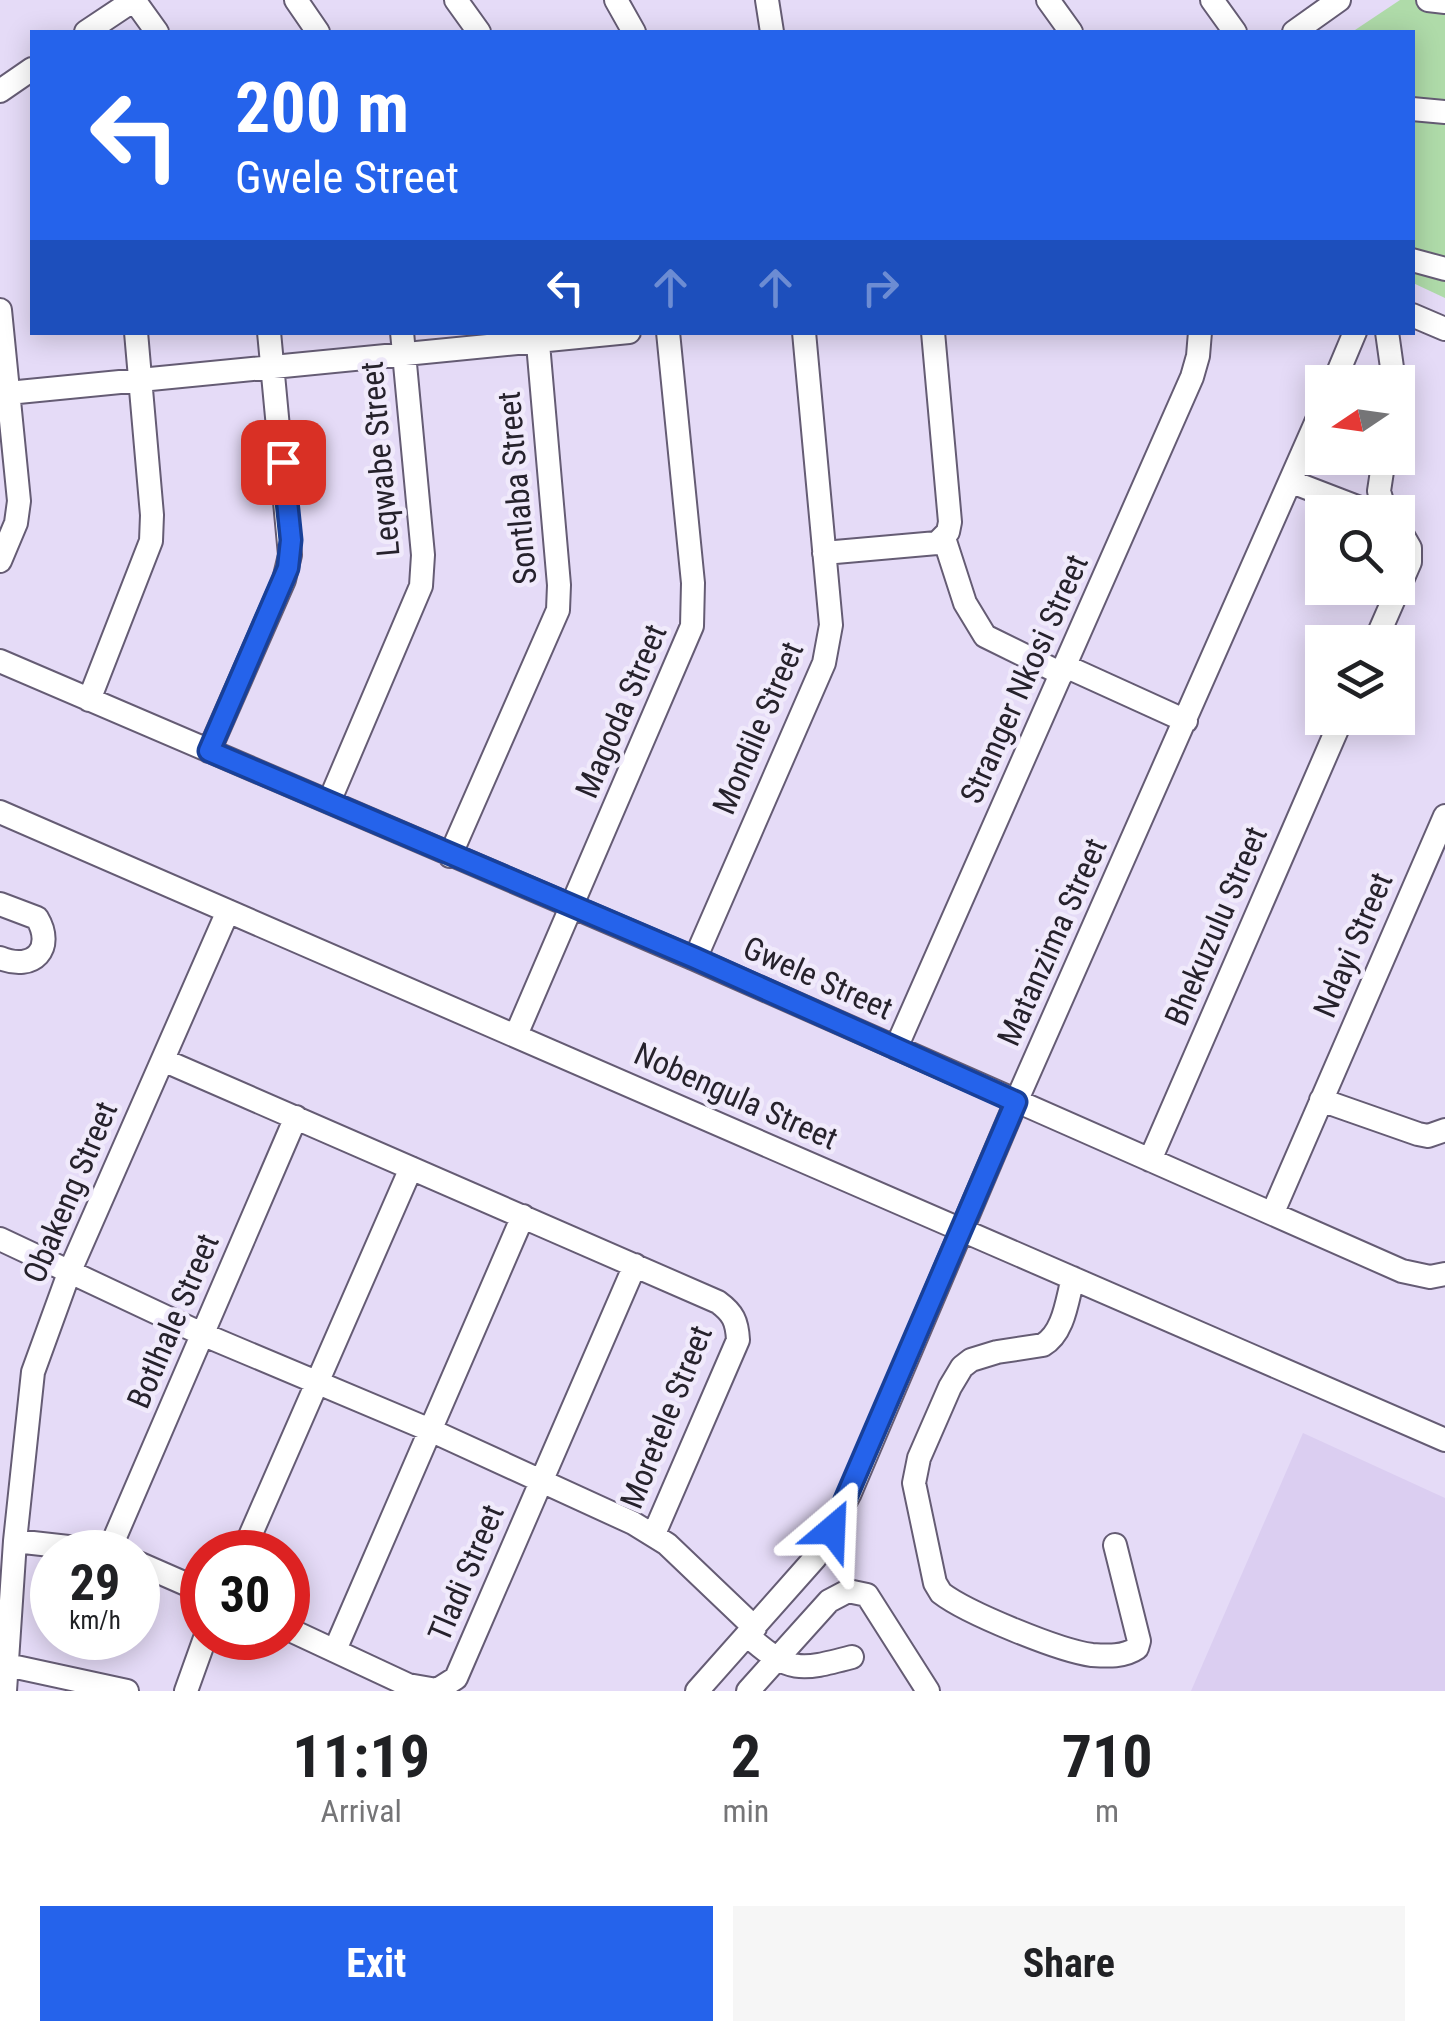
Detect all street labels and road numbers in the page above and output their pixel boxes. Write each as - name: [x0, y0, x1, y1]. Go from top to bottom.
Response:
- street label: Leqwabe Street: [353, 360, 407, 558]
- street label: Sontlaba Street: [490, 390, 544, 586]
- street label: Stranger Nkosi Street: [952, 549, 1096, 809]
- street label: Magoda Street: [567, 618, 675, 804]
- street label: Mondile Street: [705, 636, 811, 820]
- street label: Bhekuzulu Street: [1157, 821, 1275, 1031]
- street label: Matanzima Street: [989, 832, 1115, 1052]
- street label: Ndayi Street: [1305, 867, 1401, 1023]
- street label: Gwele Street: [737, 928, 899, 1028]
- street label: Nobengula Street: [629, 1034, 843, 1158]
- street label: Obakeng Street: [15, 1096, 125, 1288]
- street label: Botlhale Street: [119, 1228, 227, 1414]
- street label: Moretele Street: [612, 1320, 720, 1514]
- street label: Tladi Street: [420, 1499, 512, 1647]

